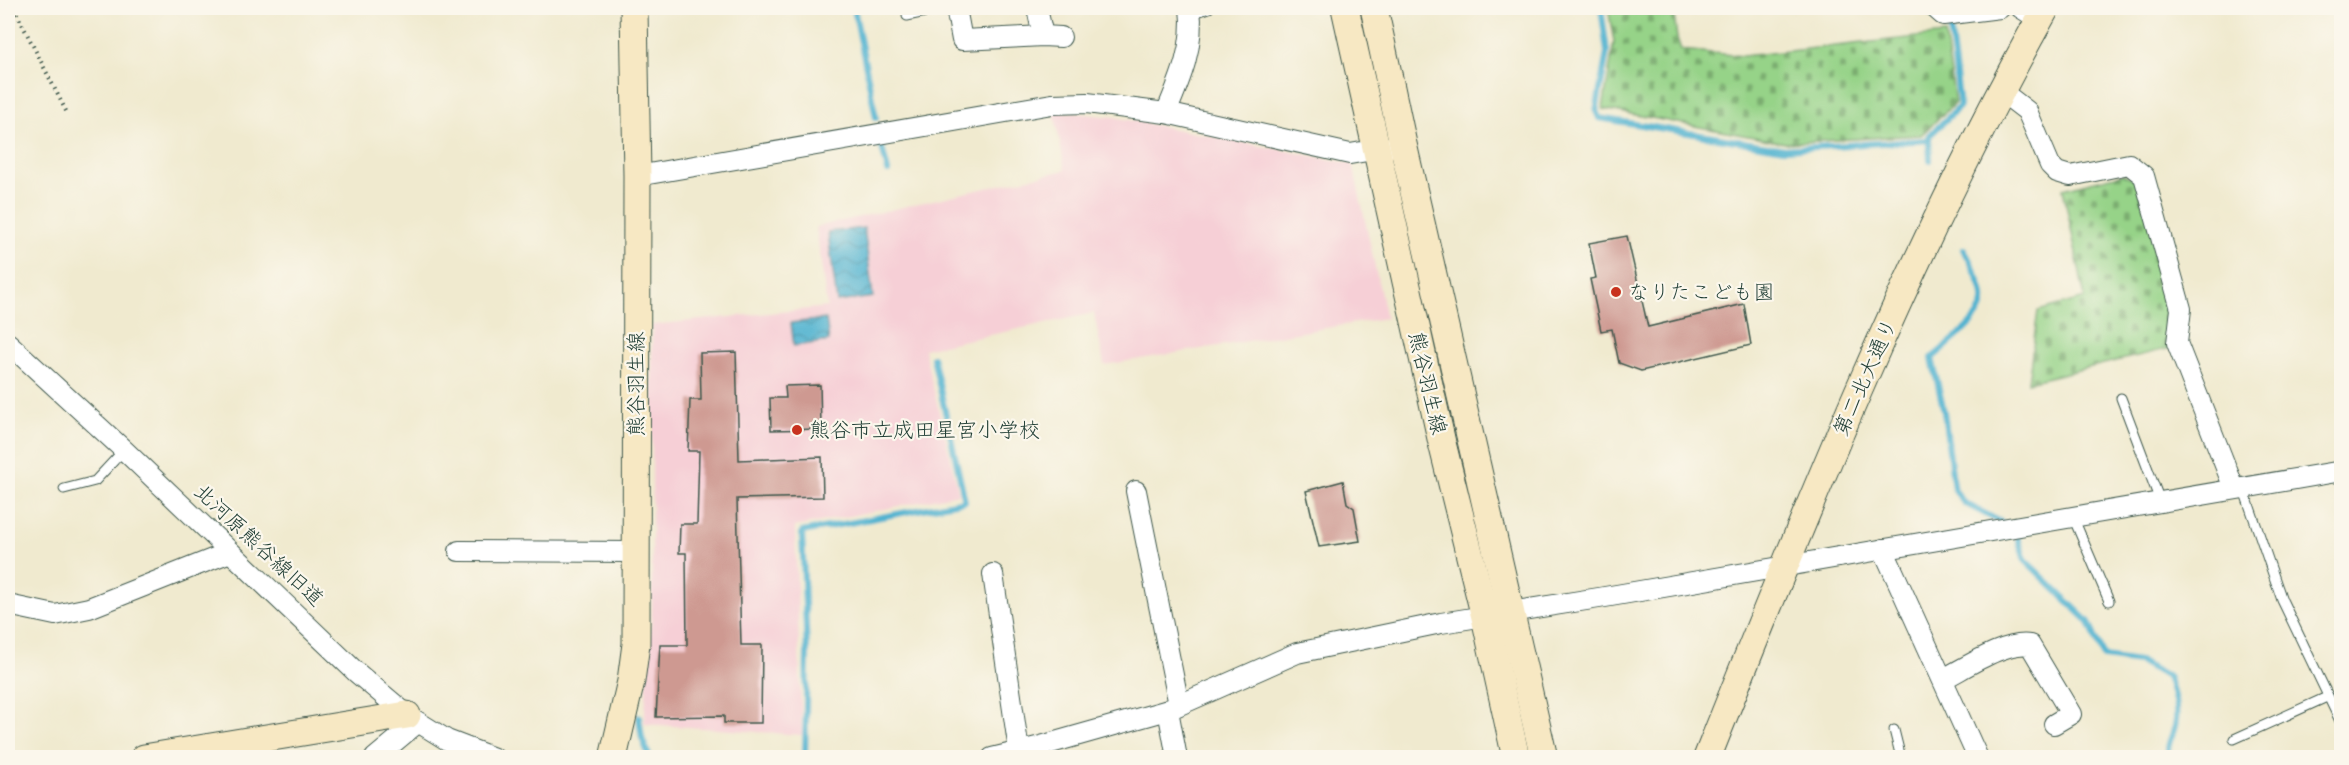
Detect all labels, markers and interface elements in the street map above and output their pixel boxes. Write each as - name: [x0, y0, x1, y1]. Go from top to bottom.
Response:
- place label: なりたこども園: [1628, 278, 1775, 305]
- marker: なりたこども園: [1609, 285, 1623, 299]
- street label: 第二北大通り: [1827, 314, 1903, 440]
- street label: 熊谷羽生線: [1404, 329, 1453, 437]
- street label: 熊谷羽生線: [622, 332, 649, 437]
- place label: 熊谷市立成田星宮小学校: [809, 416, 1040, 443]
- marker: 熊谷市立成田星宮小学校: [790, 423, 804, 437]
- street label: 北河原熊谷線旧道: [189, 477, 330, 612]

